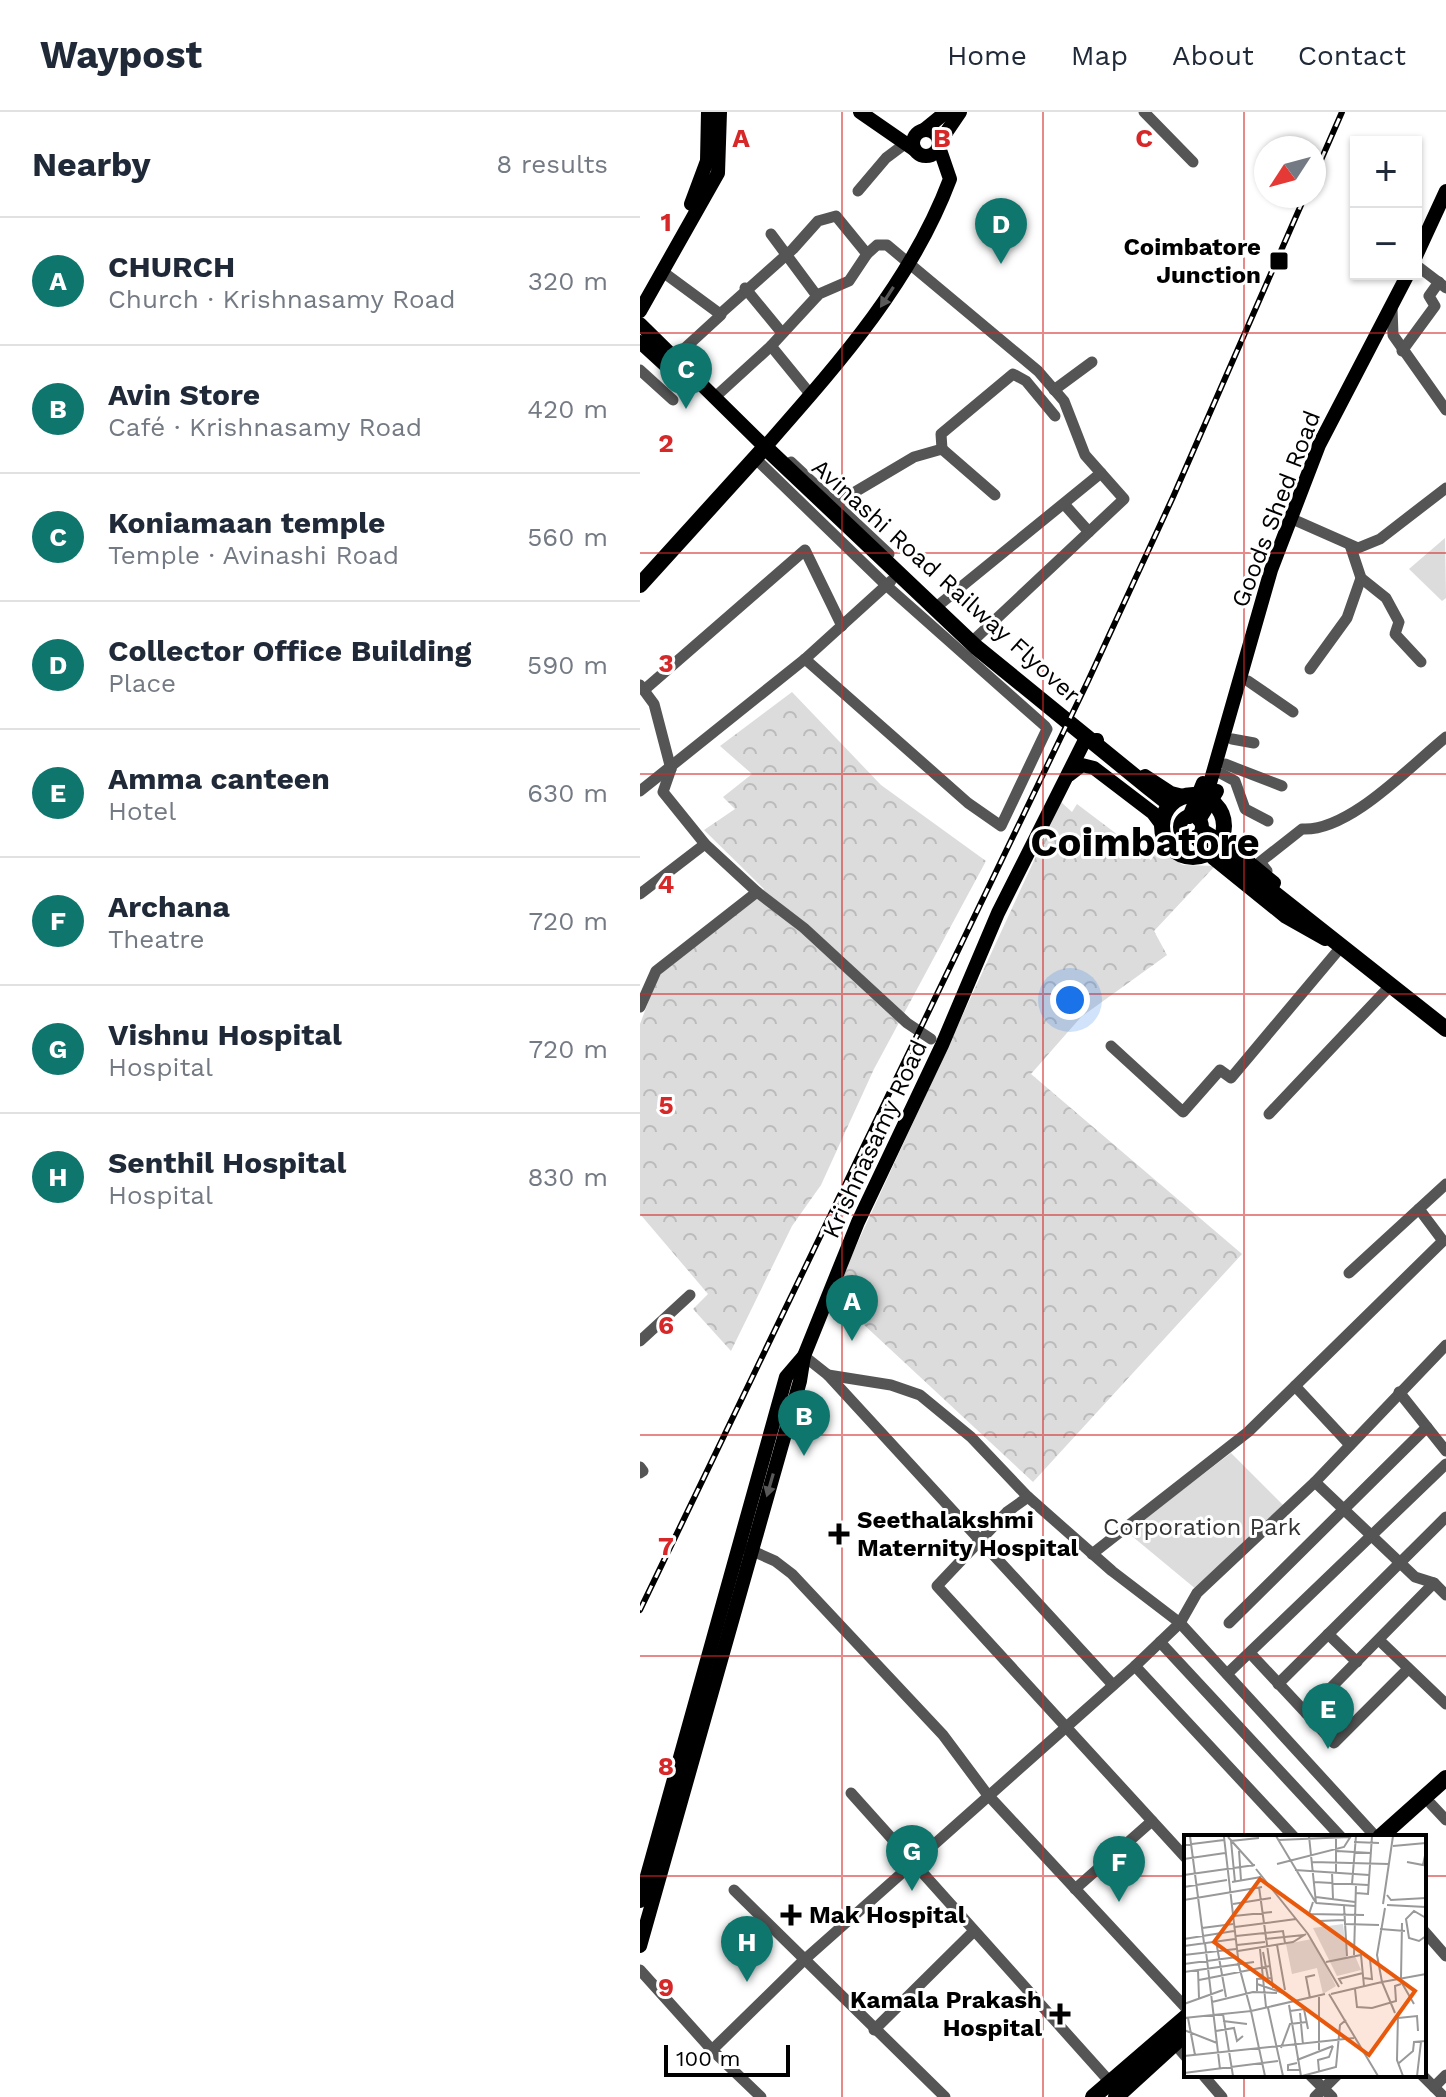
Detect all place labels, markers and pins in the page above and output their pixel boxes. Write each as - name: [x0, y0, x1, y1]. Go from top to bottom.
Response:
- pin: D: [975, 198, 1027, 264]
- place label: Coimbatore Junction: [1123, 233, 1261, 289]
- marker: Coimbatore Junction: [1268, 250, 1290, 272]
- pin: C: [660, 343, 712, 409]
- pin: A: [826, 1275, 878, 1341]
- pin: B: [778, 1390, 830, 1456]
- place label: Seethalakshmi Maternity Hospital: [857, 1506, 1079, 1562]
- marker: Seethalakshmi Maternity Hospital: [828, 1523, 850, 1545]
- pin: E: [1302, 1683, 1354, 1749]
- pin: G: [886, 1825, 938, 1891]
- pin: F: [1093, 1836, 1145, 1902]
- place label: Mak Hospital: [809, 1901, 966, 1929]
- marker: Mak Hospital: [780, 1904, 802, 1926]
- pin: H: [721, 1916, 773, 1982]
- place label: Kamala Prakash Hospital: [850, 1986, 1042, 2042]
- marker: Kamala Prakash Hospital: [1049, 2003, 1071, 2025]

